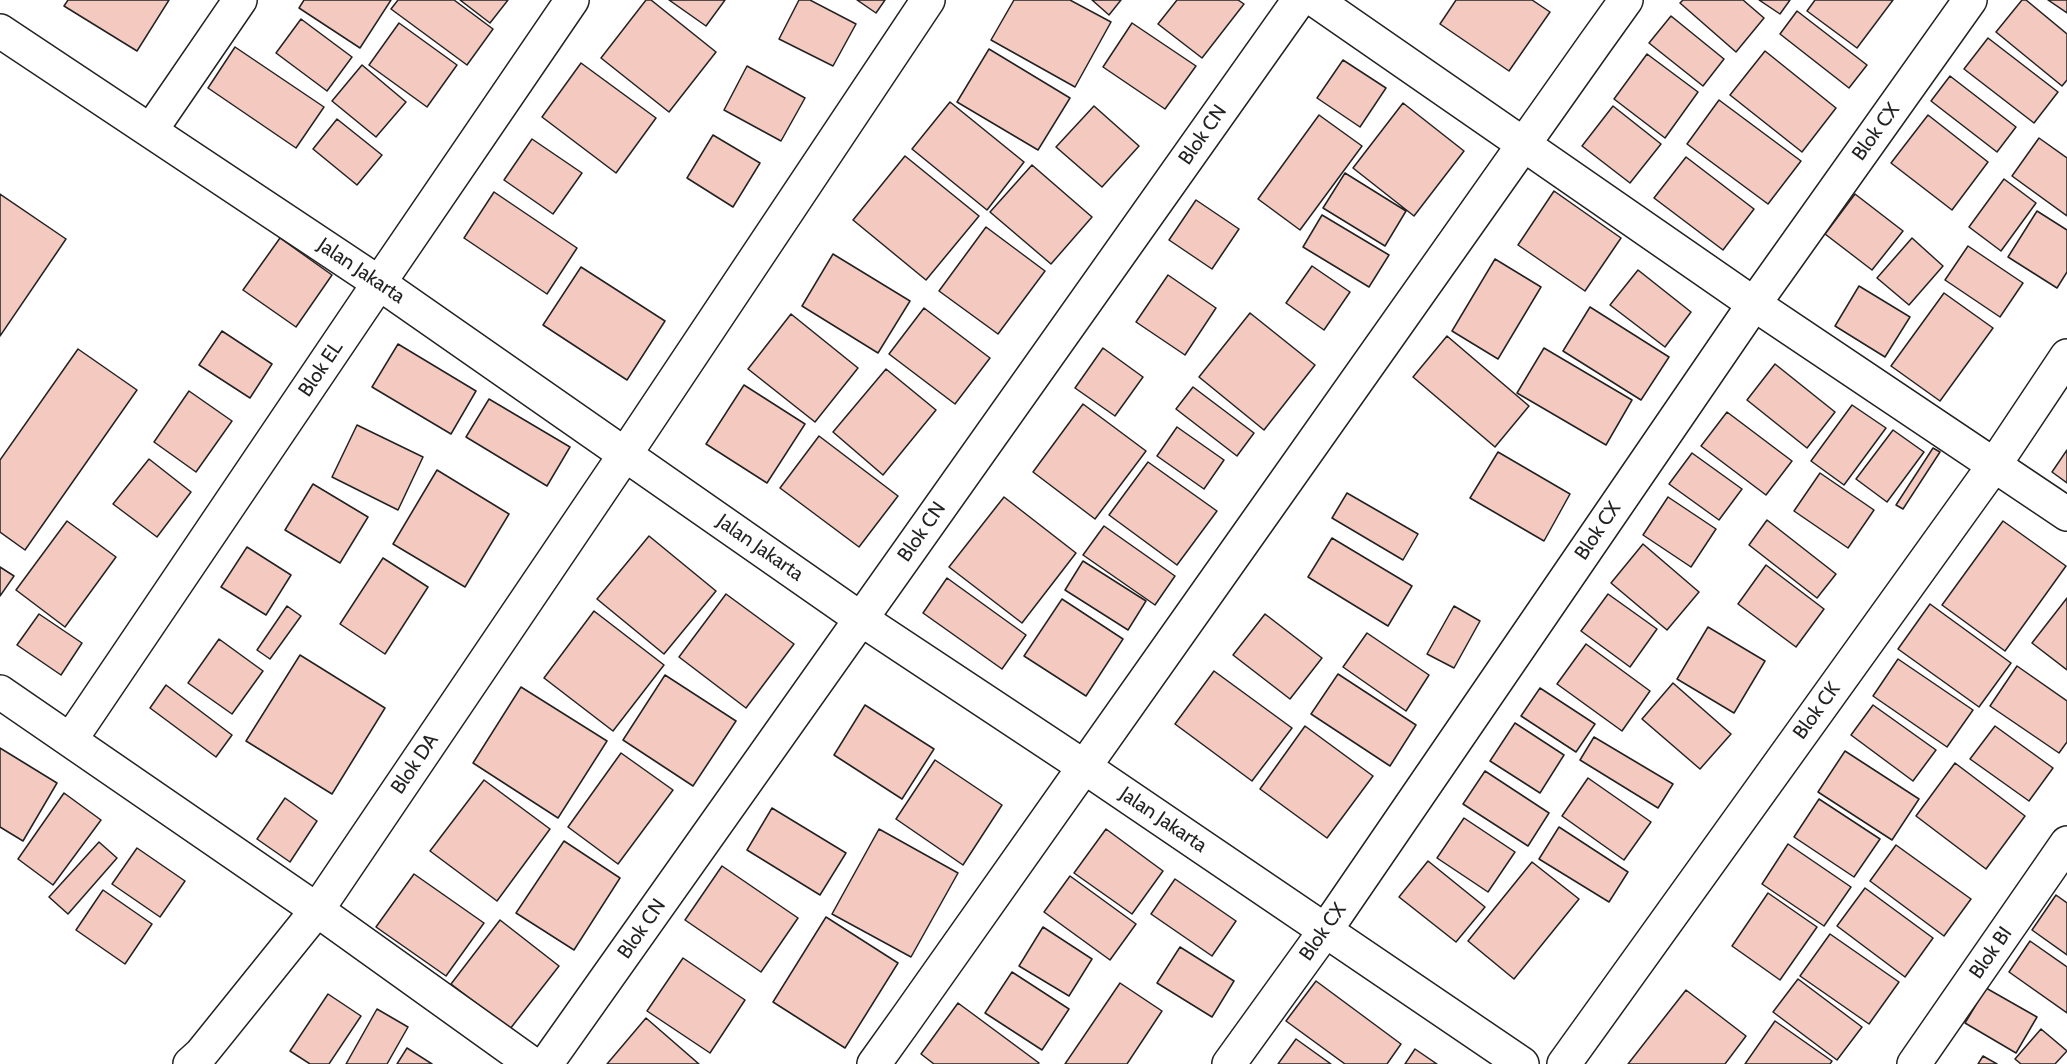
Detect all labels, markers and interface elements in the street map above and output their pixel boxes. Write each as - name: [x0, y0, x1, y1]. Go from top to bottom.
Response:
- street label: Blok CX: [1847, 99, 1905, 165]
- street label: Blok CN: [1174, 101, 1232, 169]
- street label: Jalan Jakarta: [313, 233, 409, 309]
- street label: Blok EL: [294, 337, 348, 401]
- street label: Blok CX: [1570, 497, 1626, 565]
- street label: Blok CN: [893, 498, 951, 566]
- street label: Jalan Jakarta: [712, 509, 808, 587]
- street label: Blok CK: [1788, 678, 1846, 744]
- street label: Blok DA: [386, 729, 444, 799]
- street label: Jalan Jakarta: [1115, 782, 1211, 858]
- street label: Blok CN: [613, 895, 671, 963]
- street label: Blok CX: [1295, 898, 1351, 966]
- street label: Blok BI: [1965, 922, 2017, 984]

